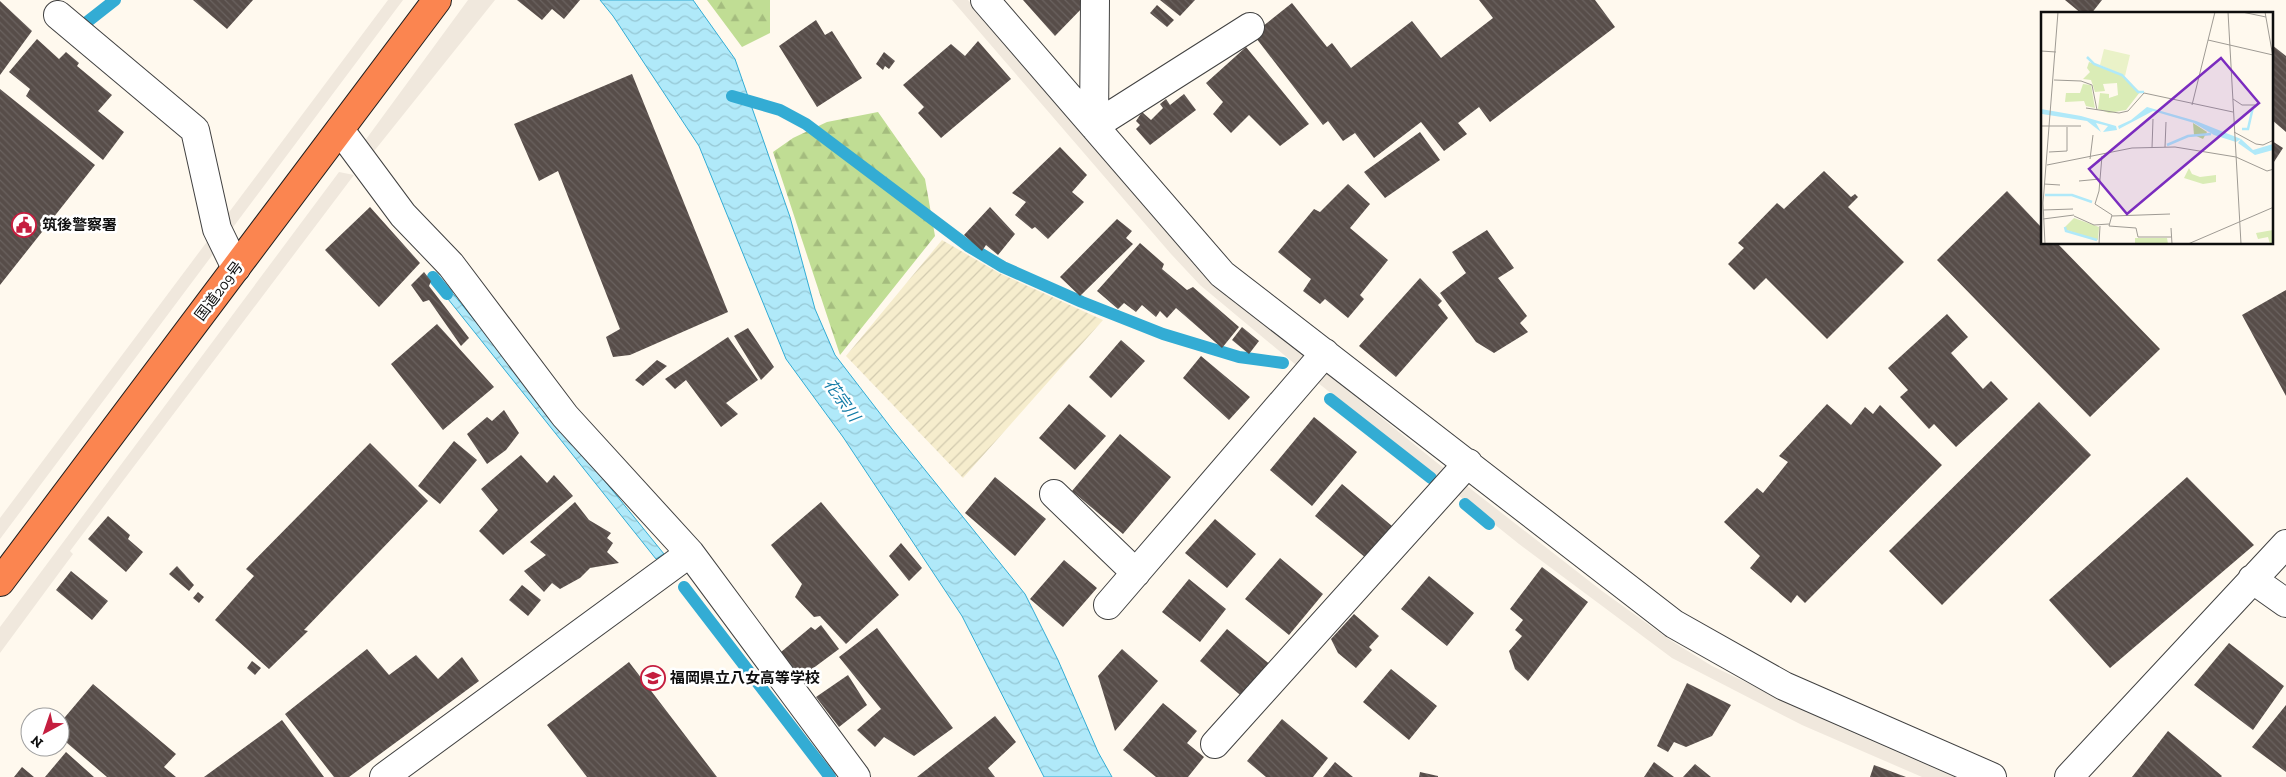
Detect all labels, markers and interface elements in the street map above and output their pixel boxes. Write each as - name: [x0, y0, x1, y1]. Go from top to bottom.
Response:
- inset map: [2041, 12, 2274, 245]
- public building icon: 筑後警察署: [11, 212, 37, 238]
- place label: 筑後警察署: [42, 216, 117, 234]
- street label: 国道209号: [191, 258, 247, 324]
- water label: 花宗川: [820, 375, 865, 427]
- school or university icon: 福岡県立八女高等学校: [640, 665, 666, 691]
- place label: 福岡県立八女高等学校: [669, 669, 820, 687]
- north arrow: [20, 707, 70, 757]
- text: N: [27, 731, 47, 752]

